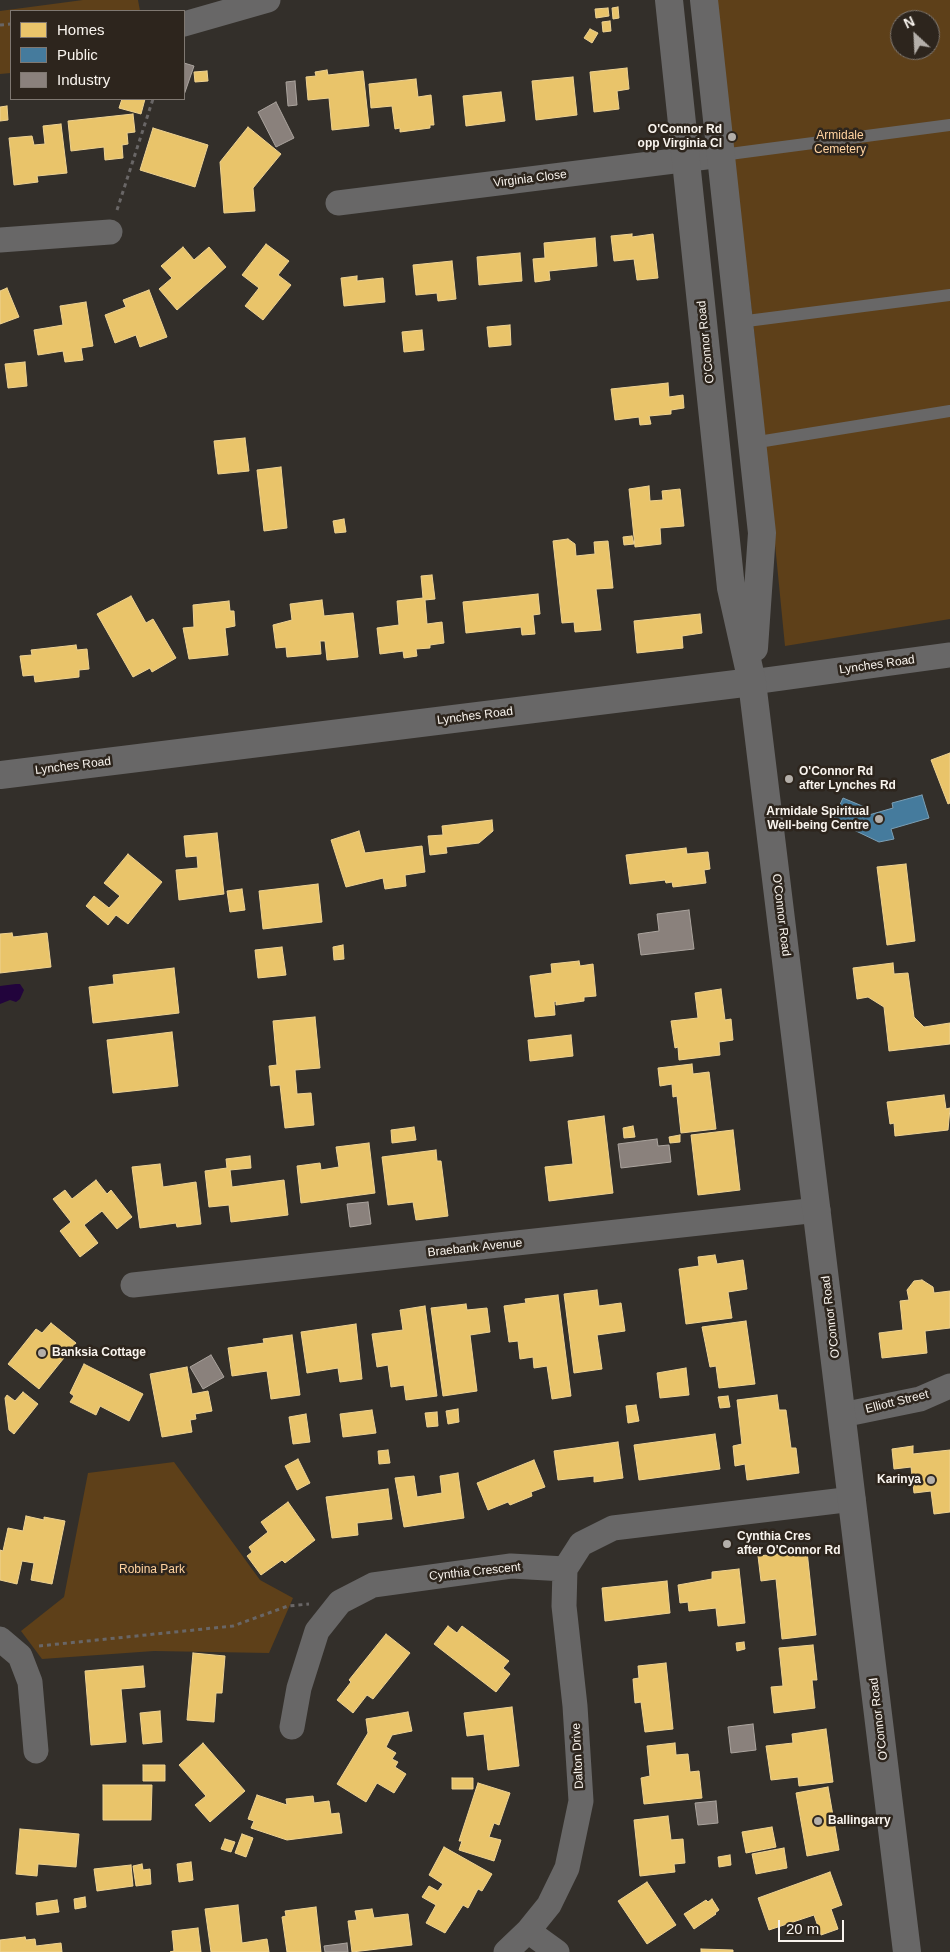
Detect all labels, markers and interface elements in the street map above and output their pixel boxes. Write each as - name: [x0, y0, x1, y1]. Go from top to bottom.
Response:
- legend: [10, 10, 185, 100]
- north arrow: [890, 10, 940, 60]
- text: N: [901, 13, 917, 32]
- text: Homes: [57, 21, 105, 38]
- text: Public: [57, 46, 98, 63]
- text: Industry: [57, 71, 110, 88]
- place label: O'Connor Rd opp Virginia Cl: [638, 123, 722, 151]
- park label: Armidale Cemetery: [814, 129, 866, 157]
- marker: O'Connor Rd opp Virginia Cl: [726, 131, 738, 143]
- street label: Virginia Close: [492, 167, 568, 191]
- street label: O'Connor Road: [695, 300, 717, 384]
- street label: Lynches Road: [838, 653, 916, 677]
- street label: Lynches Road: [436, 704, 514, 728]
- street label: Lynches Road: [34, 754, 112, 778]
- place label: O'Connor Rd after Lynches Rd: [799, 765, 896, 793]
- marker: O'Connor Rd after Lynches Rd: [783, 773, 795, 785]
- place label: Armidale Spiritual Well-being Centre: [766, 805, 869, 833]
- marker: Armidale Spiritual Well-being Centre: [873, 813, 885, 825]
- street label: O'Connor Road: [769, 873, 793, 957]
- street label: Braebank Avenue: [427, 1236, 523, 1260]
- street label: O'Connor Road: [819, 1275, 843, 1359]
- place label: Banksia Cottage: [52, 1346, 146, 1360]
- marker: Banksia Cottage: [36, 1347, 48, 1359]
- street label: Elliott Street: [864, 1387, 930, 1417]
- place label: Karinya: [877, 1473, 921, 1487]
- marker: Karinya: [925, 1474, 937, 1486]
- place label: Cynthia Cres after O'Connor Rd: [737, 1530, 841, 1558]
- marker: Cynthia Cres after O'Connor Rd: [721, 1538, 733, 1550]
- street label: Cynthia Crescent: [428, 1560, 522, 1584]
- park label: Robina Park: [119, 1563, 185, 1577]
- street label: O'Connor Road: [867, 1677, 891, 1761]
- street label: Dalton Drive: [569, 1723, 587, 1789]
- place label: Ballingarry: [828, 1814, 891, 1828]
- marker: Ballingarry: [812, 1815, 824, 1827]
- scale bar: [780, 1910, 846, 1942]
- text: 20 m: [786, 1920, 819, 1937]

